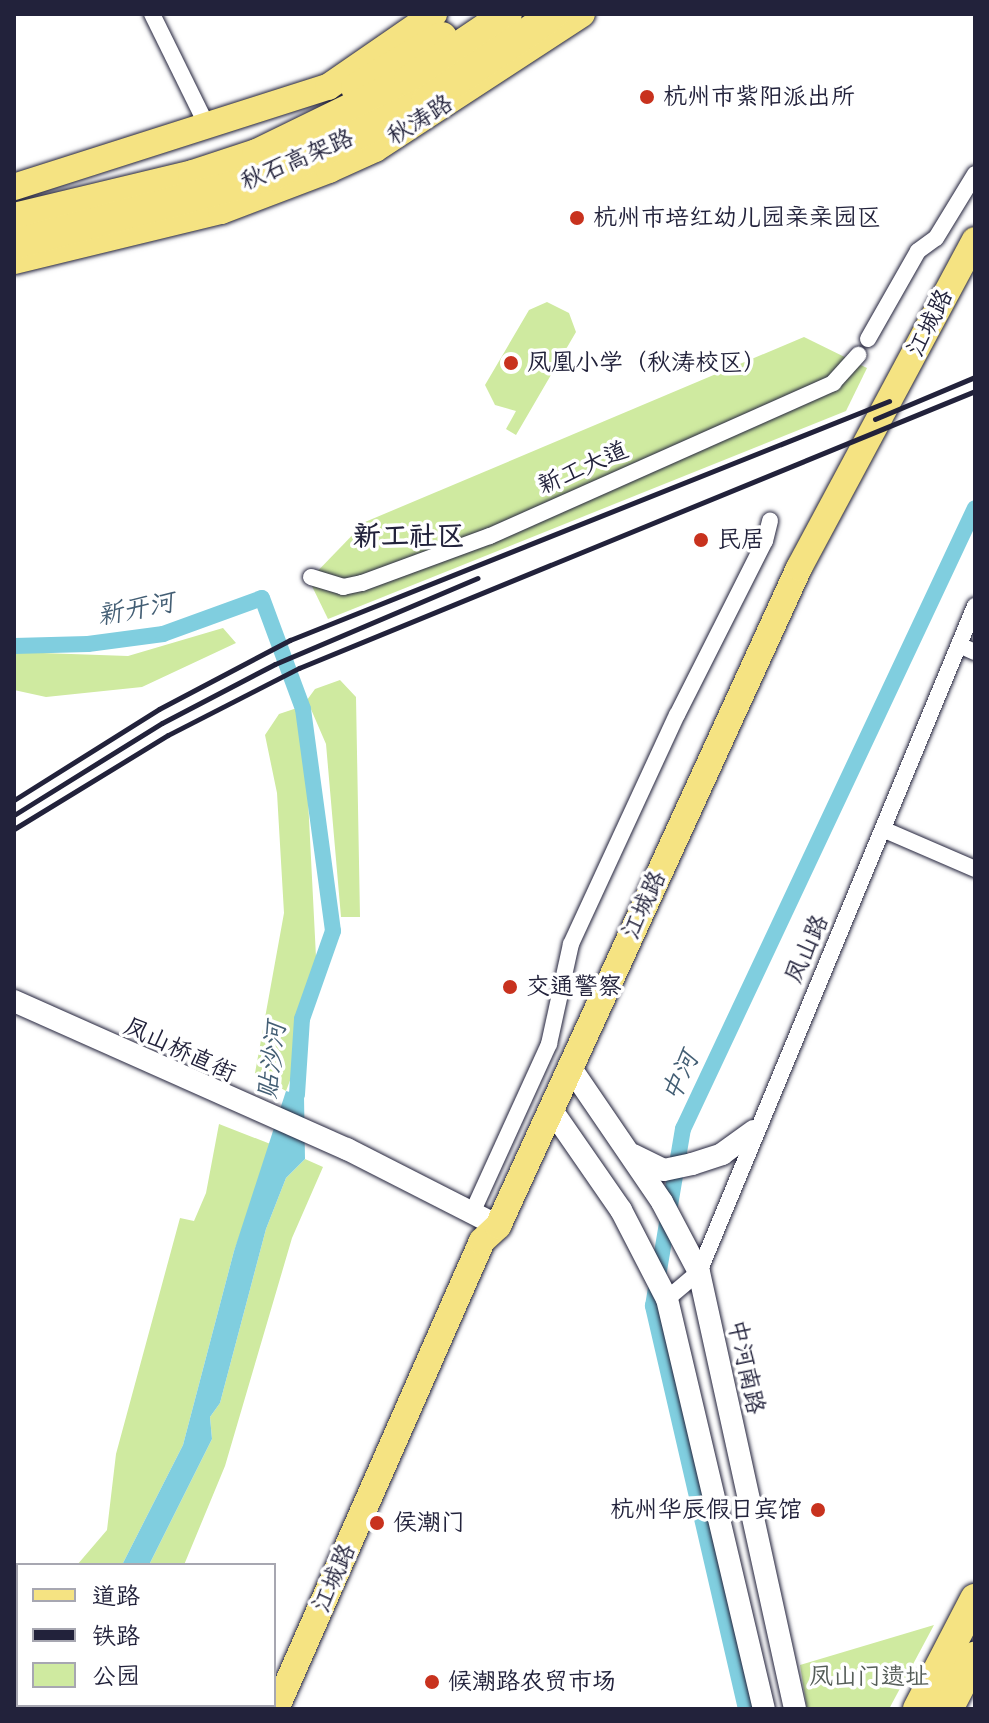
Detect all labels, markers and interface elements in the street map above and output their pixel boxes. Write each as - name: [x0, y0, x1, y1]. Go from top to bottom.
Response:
- place label: 杭州市紫阳派出所: [663, 83, 855, 111]
- marker: 杭州市紫阳派出所: [638, 88, 656, 106]
- street label: 秋涛路: [382, 89, 458, 151]
- street label: 秋石高架路: [236, 123, 358, 197]
- place label: 杭州市培红幼儿园亲亲园区: [593, 204, 881, 232]
- marker: 杭州市培红幼儿园亲亲园区: [568, 209, 586, 227]
- street label: 江城路: [901, 284, 959, 362]
- place label: 凤凰小学（秋涛校区）: [527, 349, 767, 377]
- marker: 凤凰小学（秋涛校区）: [502, 354, 520, 372]
- street label: 新工大道: [533, 435, 633, 501]
- district label: 新工社区: [353, 519, 465, 553]
- place label: 民居: [717, 526, 765, 554]
- marker: 民居: [692, 531, 710, 549]
- water label: 新开河: [95, 587, 177, 633]
- street label: 江城路: [616, 866, 672, 944]
- street label: 凤山路: [779, 910, 835, 988]
- place label: 交通警察: [526, 973, 622, 1001]
- marker: 交通警察: [501, 978, 519, 996]
- street label: 凤山桥直街: [120, 1012, 240, 1088]
- water label: 贴沙河: [253, 1020, 293, 1102]
- water label: 中河: [656, 1047, 706, 1107]
- street label: 中河南路: [722, 1317, 770, 1417]
- place label: 杭州华辰假日宾馆: [610, 1496, 802, 1524]
- marker: 杭州华辰假日宾馆: [809, 1501, 827, 1519]
- place label: 侯潮门: [393, 1509, 465, 1537]
- marker: 侯潮门: [368, 1514, 386, 1532]
- street label: 江城路: [306, 1539, 362, 1617]
- legend: [16, 1563, 276, 1707]
- text: 道路: [92, 1582, 140, 1610]
- text: 铁路: [92, 1622, 140, 1650]
- text: 公园: [92, 1662, 140, 1690]
- park label: 凤山门遗址: [809, 1663, 929, 1691]
- place label: 候潮路农贸市场: [448, 1668, 616, 1696]
- marker: 候潮路农贸市场: [423, 1673, 441, 1691]

